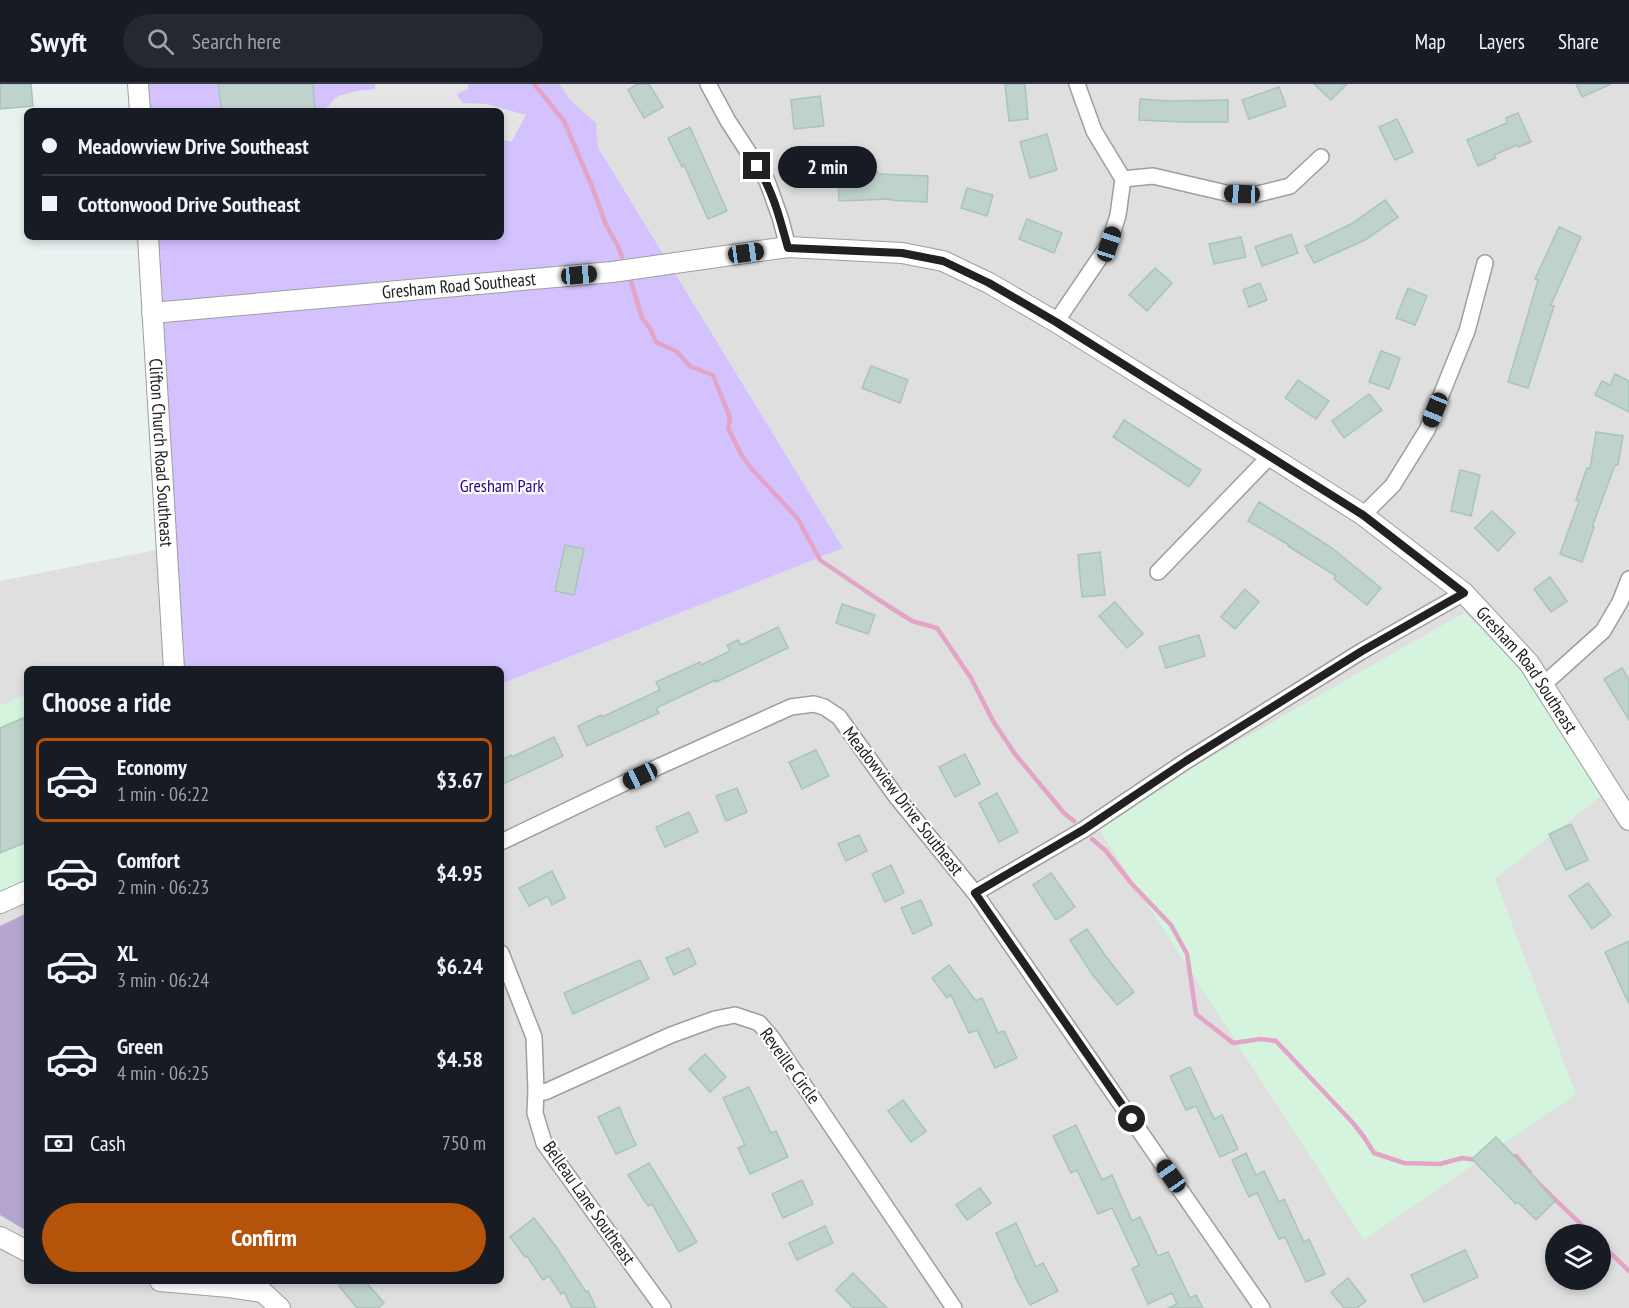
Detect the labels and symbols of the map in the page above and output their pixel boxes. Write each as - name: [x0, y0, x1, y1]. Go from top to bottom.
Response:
- callout: 2 min: [778, 145, 877, 187]
- route end: [743, 152, 770, 179]
- car: [1224, 184, 1260, 204]
- car: [1095, 224, 1123, 264]
- car: [727, 242, 765, 264]
- car: [560, 264, 598, 286]
- street label: Gresham Road Southeast: [381, 267, 537, 303]
- street label: Clifton Church Road Southeast: [144, 358, 179, 547]
- car: [1420, 390, 1450, 430]
- park label: Gresham Park: [460, 474, 544, 497]
- street label: Gresham Road Southeast: [1471, 601, 1583, 738]
- street label: Meadowview Drive Southeast: [838, 722, 969, 880]
- car: [620, 760, 660, 792]
- street label: Reveille Circle: [755, 1023, 826, 1108]
- route start: [1118, 1105, 1145, 1132]
- street label: Belleau Lane Southeast: [538, 1136, 641, 1269]
- car: [1153, 1156, 1189, 1196]

